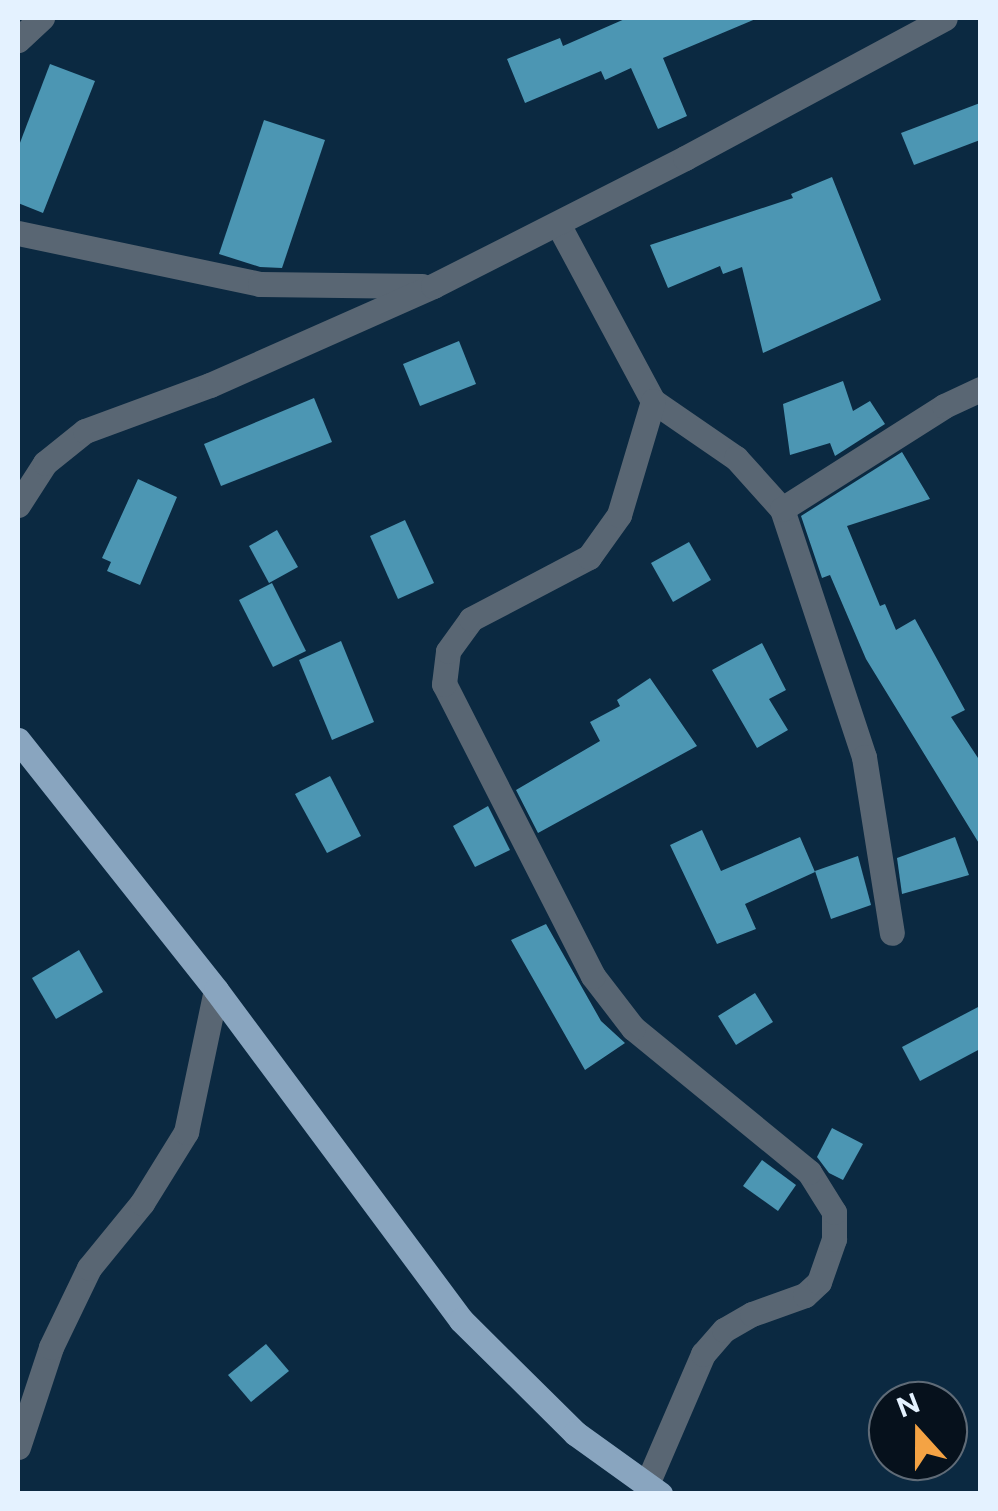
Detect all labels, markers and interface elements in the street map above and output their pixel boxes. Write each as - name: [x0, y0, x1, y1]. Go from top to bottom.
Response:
- north arrow: [868, 1381, 968, 1481]
- text: N: [892, 1385, 924, 1425]

